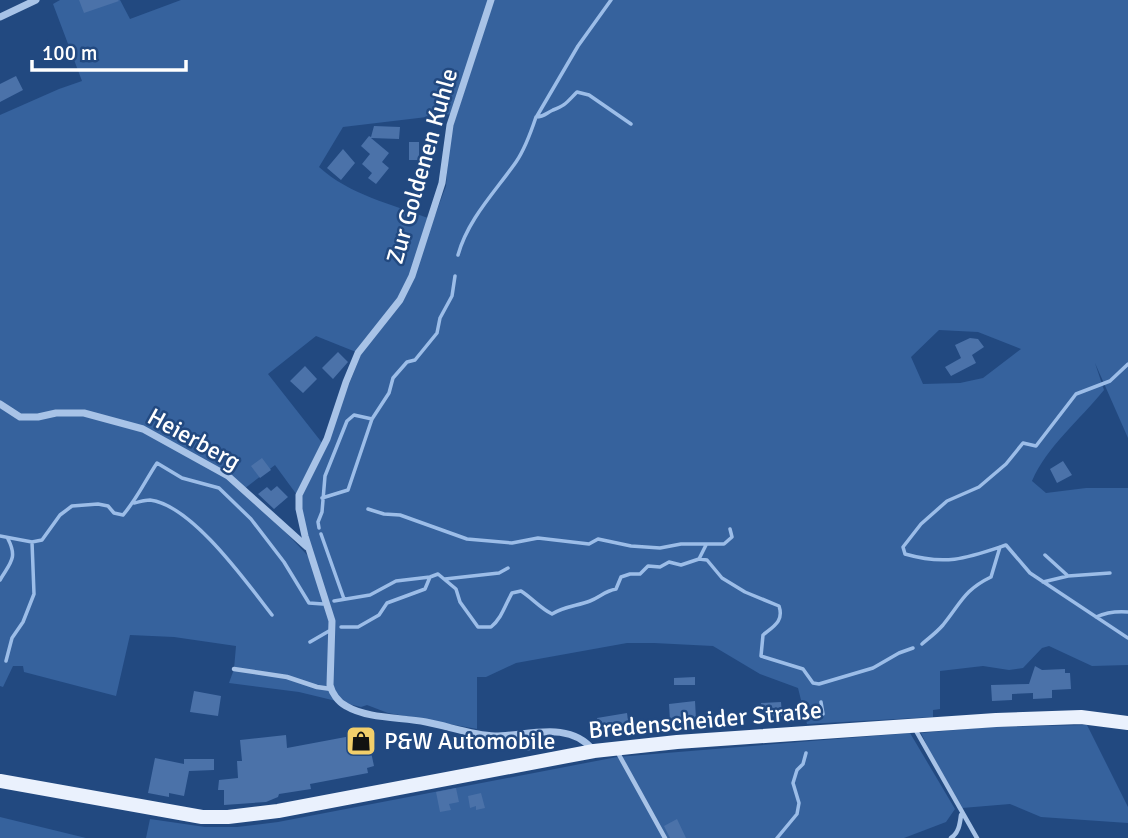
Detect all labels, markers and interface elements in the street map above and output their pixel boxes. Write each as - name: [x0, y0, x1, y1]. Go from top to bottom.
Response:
- scale bar: [32, 28, 186, 72]
- text: 100 m: [42, 40, 97, 66]
- street label: Zur Goldenen Kuhle: [380, 65, 464, 267]
- street label: Heierberg: [142, 401, 246, 477]
- street label: Bredenscheider Straße: [587, 695, 823, 745]
- shop icon: P&W Automobile: [344, 724, 378, 758]
- place label: P&W Automobile: [384, 726, 556, 756]

